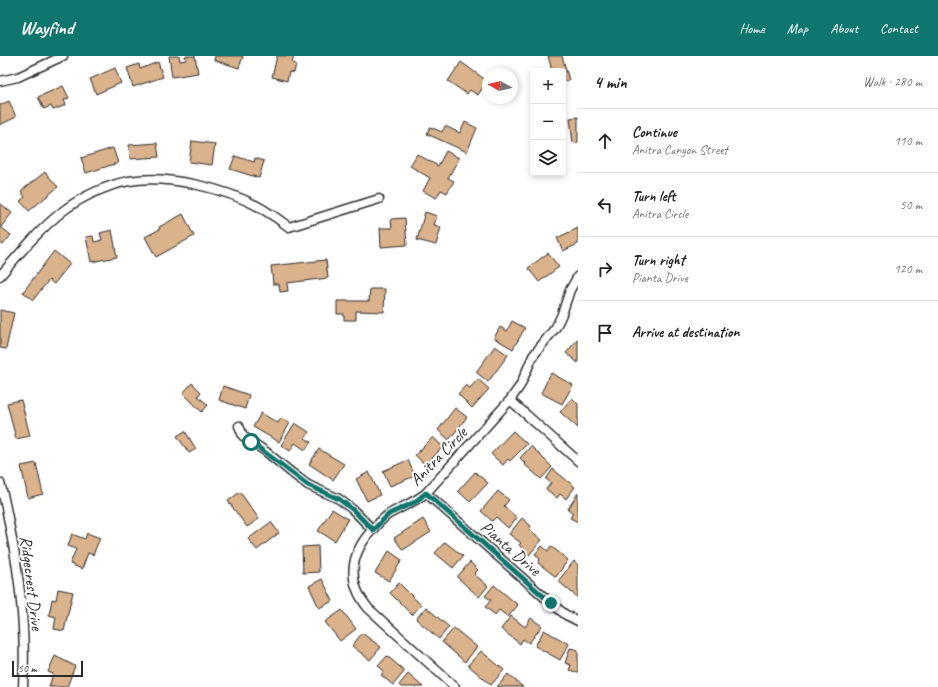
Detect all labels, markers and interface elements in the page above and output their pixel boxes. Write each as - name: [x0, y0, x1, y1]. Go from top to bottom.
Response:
- text: Wayfind: [20, 16, 73, 40]
- text: Home: [739, 20, 765, 37]
- text: Map: [787, 20, 808, 37]
- text: About: [830, 20, 858, 37]
- text: Contact: [880, 20, 918, 37]
- north arrow: [482, 68, 518, 104]
- map controls: [530, 68, 566, 176]
- button: +: [530, 68, 566, 104]
- text: 4 min: [594, 72, 627, 93]
- text: Walk · 280 m: [863, 74, 922, 90]
- button: −: [530, 104, 566, 140]
- text: Continue: [632, 123, 677, 142]
- icon: ahead: [594, 130, 616, 152]
- text: 110 m: [894, 133, 922, 149]
- button: layers: [530, 140, 566, 176]
- text: Anitra Canyon Street: [632, 142, 728, 158]
- text: Turn left: [632, 187, 675, 206]
- icon: left: [594, 194, 616, 216]
- text: 50 m: [900, 197, 922, 213]
- text: Anitra Circle: [632, 206, 688, 222]
- text: Turn right: [632, 251, 685, 270]
- icon: right: [594, 258, 616, 280]
- text: 120 m: [894, 261, 922, 277]
- text: Pianta Drive: [632, 270, 688, 286]
- icon: arrive: [594, 322, 616, 344]
- text: Arrive at destination: [632, 323, 739, 342]
- street label: Anitra Circle: [405, 422, 472, 490]
- route start: [242, 433, 260, 451]
- street label: Pianta Drive: [476, 517, 546, 581]
- street label: Ridgecrest Drive: [15, 535, 48, 633]
- route end: [542, 594, 560, 612]
- scale bar: [12, 659, 83, 678]
- text: 50 m: [18, 661, 37, 675]

